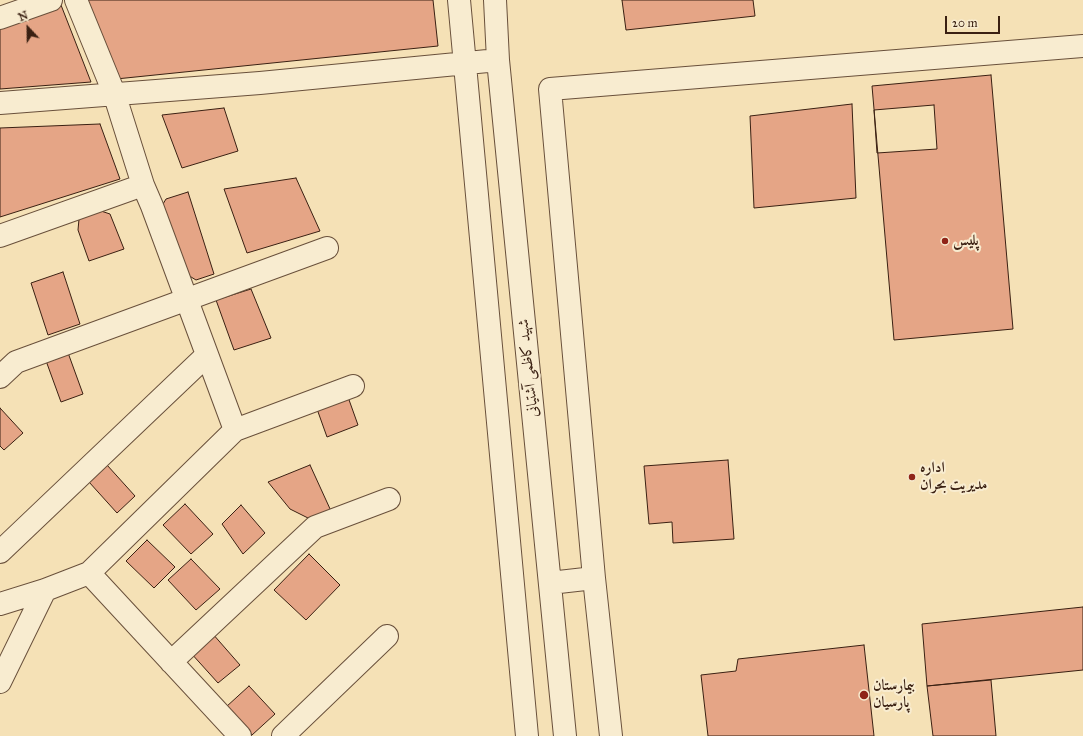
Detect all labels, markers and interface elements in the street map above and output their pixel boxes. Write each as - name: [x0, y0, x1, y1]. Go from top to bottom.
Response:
- north arrow: [8, 8, 48, 48]
- scale bar: [947, 8, 1002, 34]
- text: N: [17, 9, 30, 24]
- text: 20 m: [952, 16, 978, 30]
- place label: پلیس: [953, 232, 979, 250]
- marker: پلیس: [940, 236, 950, 246]
- street label: شهید کاظمی آشتیانی: [515, 318, 543, 418]
- place label: اداره مدیریت بحران: [920, 459, 987, 494]
- marker: اداره مدیریت بحران: [907, 472, 917, 482]
- place label: بیمارستان پارسیان: [873, 677, 914, 712]
- marker: بیمارستان پارسیان: [858, 689, 870, 701]

